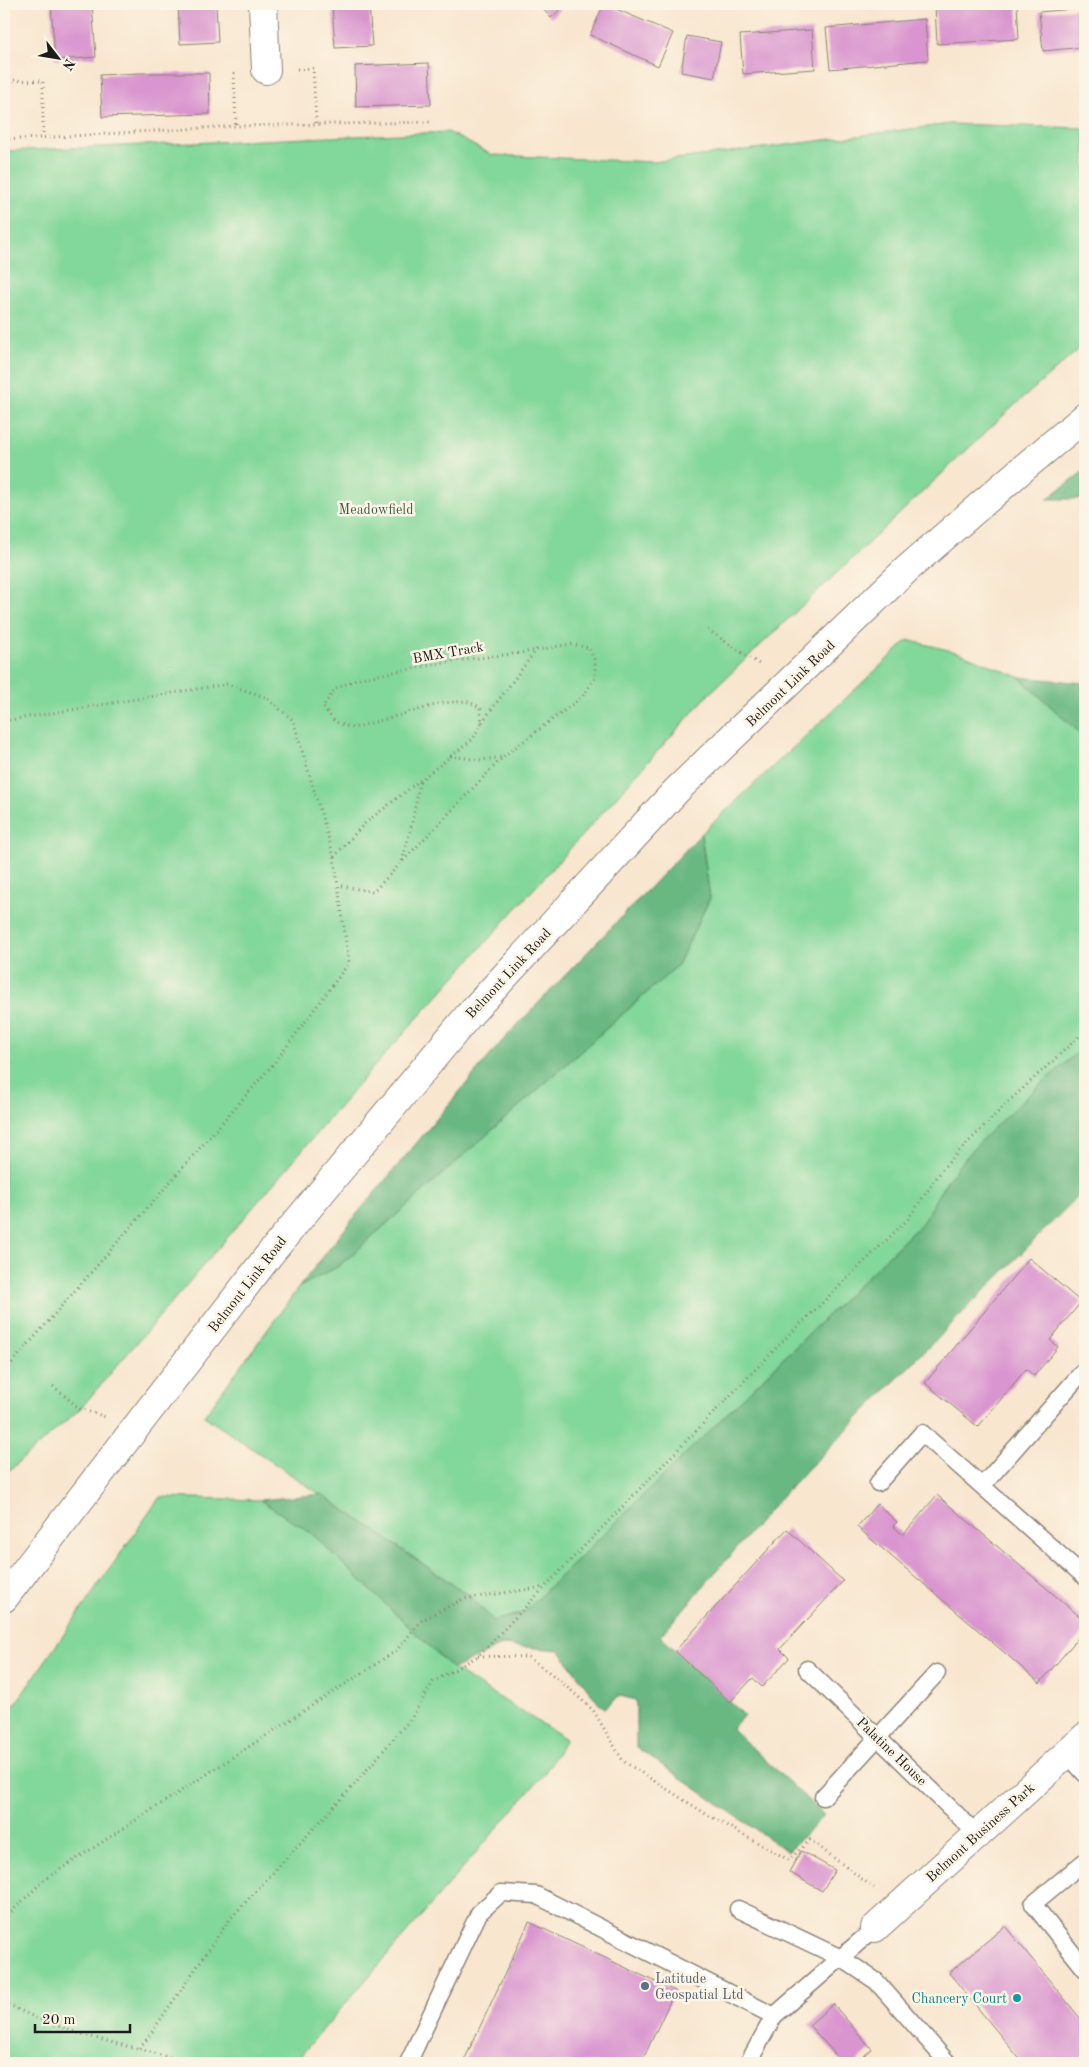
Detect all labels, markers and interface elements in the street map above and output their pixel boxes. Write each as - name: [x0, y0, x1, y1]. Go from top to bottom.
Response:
- north arrow: [32, 32, 82, 82]
- text: N: [59, 56, 77, 73]
- park label: Meadowfield: [339, 503, 413, 517]
- street label: Belmont Link Road: [744, 638, 838, 730]
- street label: BMX Track: [412, 640, 485, 666]
- street label: Belmont Link Road: [464, 926, 554, 1021]
- street label: Belmont Link Road: [206, 1234, 289, 1335]
- street label: Palatine House: [854, 1715, 929, 1788]
- street label: Belmont Business Park: [924, 1781, 1037, 1885]
- place label: Latitude Geospatial Ltd: [655, 1972, 744, 2002]
- marker: Latitude Geospatial Ltd: [639, 1980, 651, 1992]
- place label: Chancery Court: [911, 1992, 1007, 2006]
- marker: Chancery Court: [1011, 1992, 1023, 2004]
- scale bar: [35, 2002, 130, 2034]
- text: 20 m: [42, 2013, 76, 2028]

